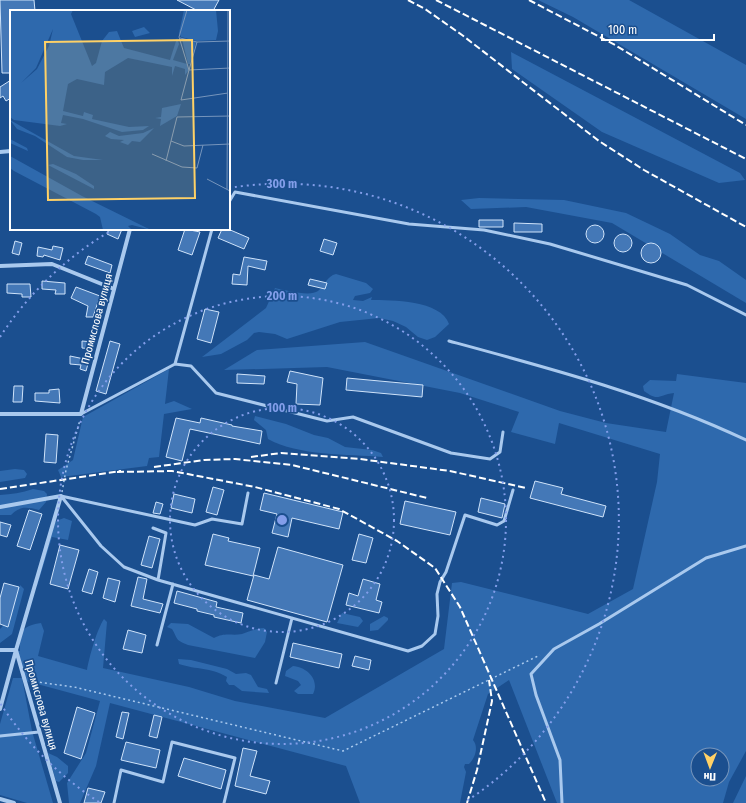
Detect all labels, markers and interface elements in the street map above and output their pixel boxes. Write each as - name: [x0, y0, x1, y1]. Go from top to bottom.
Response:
- inset map: [10, 10, 230, 230]
- scale bar: [602, 16, 714, 42]
- text: 100 m: [608, 23, 637, 37]
- text: 300 m: [266, 177, 297, 191]
- street label: Промислова вулиця: [79, 272, 115, 366]
- text: 200 m: [266, 289, 297, 303]
- text: 100 m: [267, 401, 297, 415]
- centre of rings: [275, 513, 289, 527]
- street label: Промислова вулиця: [22, 658, 60, 752]
- north arrow: [690, 747, 730, 787]
- text: Пн: [703, 770, 716, 783]

